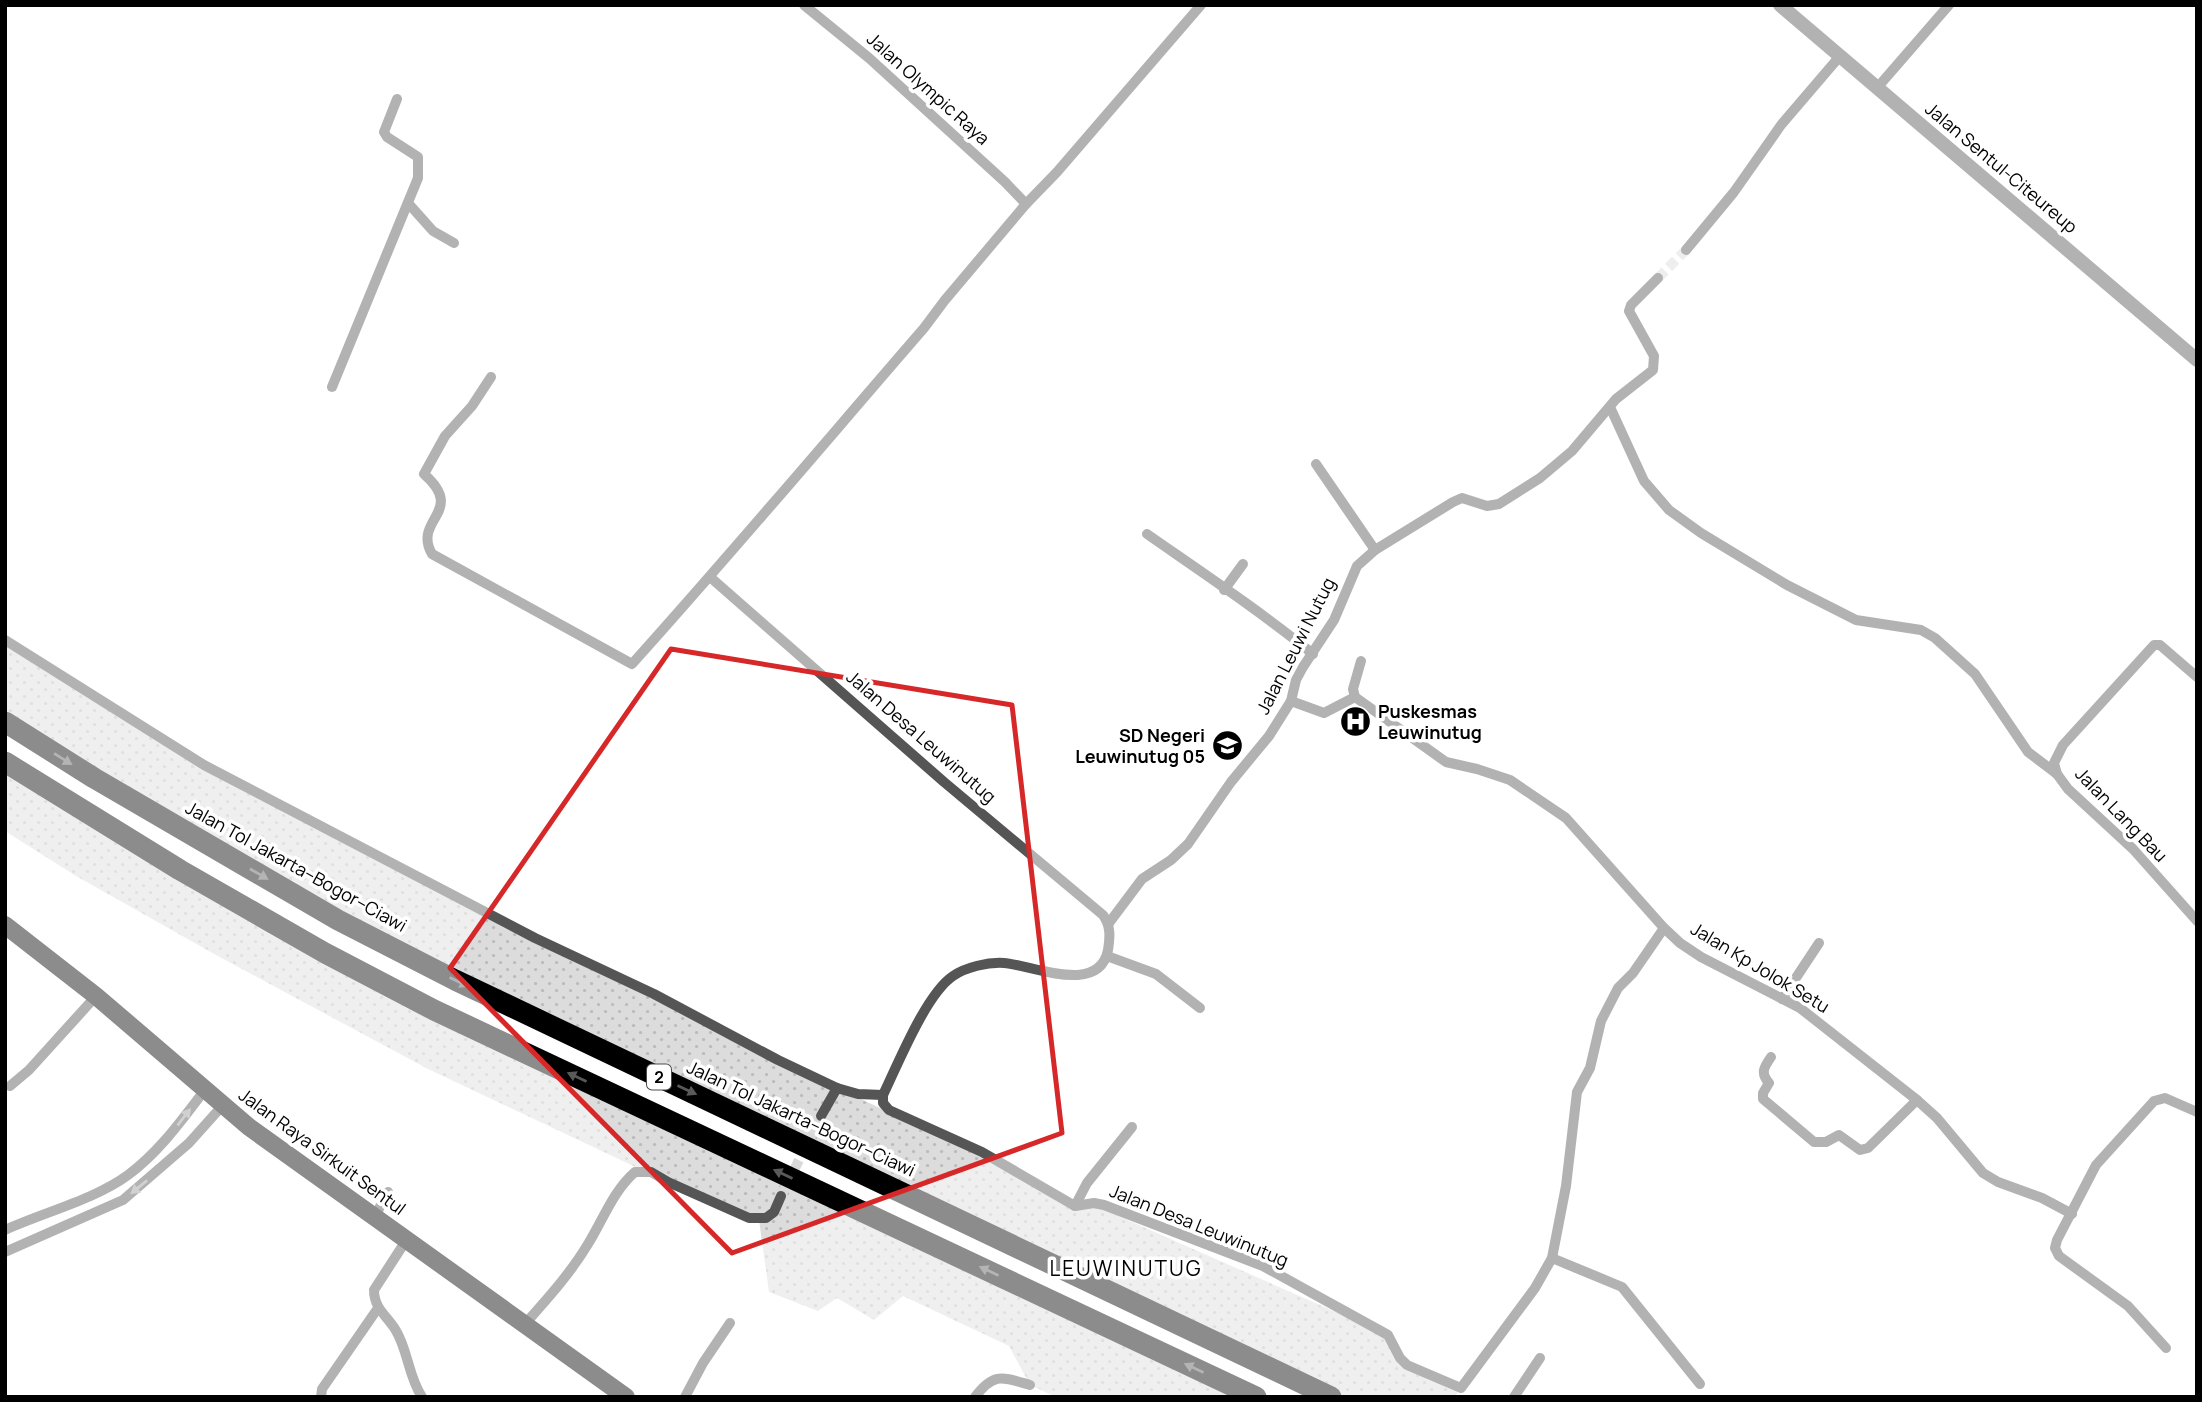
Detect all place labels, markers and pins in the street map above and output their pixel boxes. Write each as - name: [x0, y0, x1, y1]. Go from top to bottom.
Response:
- place label: Puskesmas Leuwinutug: [1378, 699, 1482, 744]
- hospital icon: Puskesmas Leuwinutug: [1338, 705, 1372, 739]
- place label: SD Negeri Leuwinutug 05: [1075, 723, 1205, 768]
- school or university icon: SD Negeri Leuwinutug 05: [1211, 729, 1245, 763]

